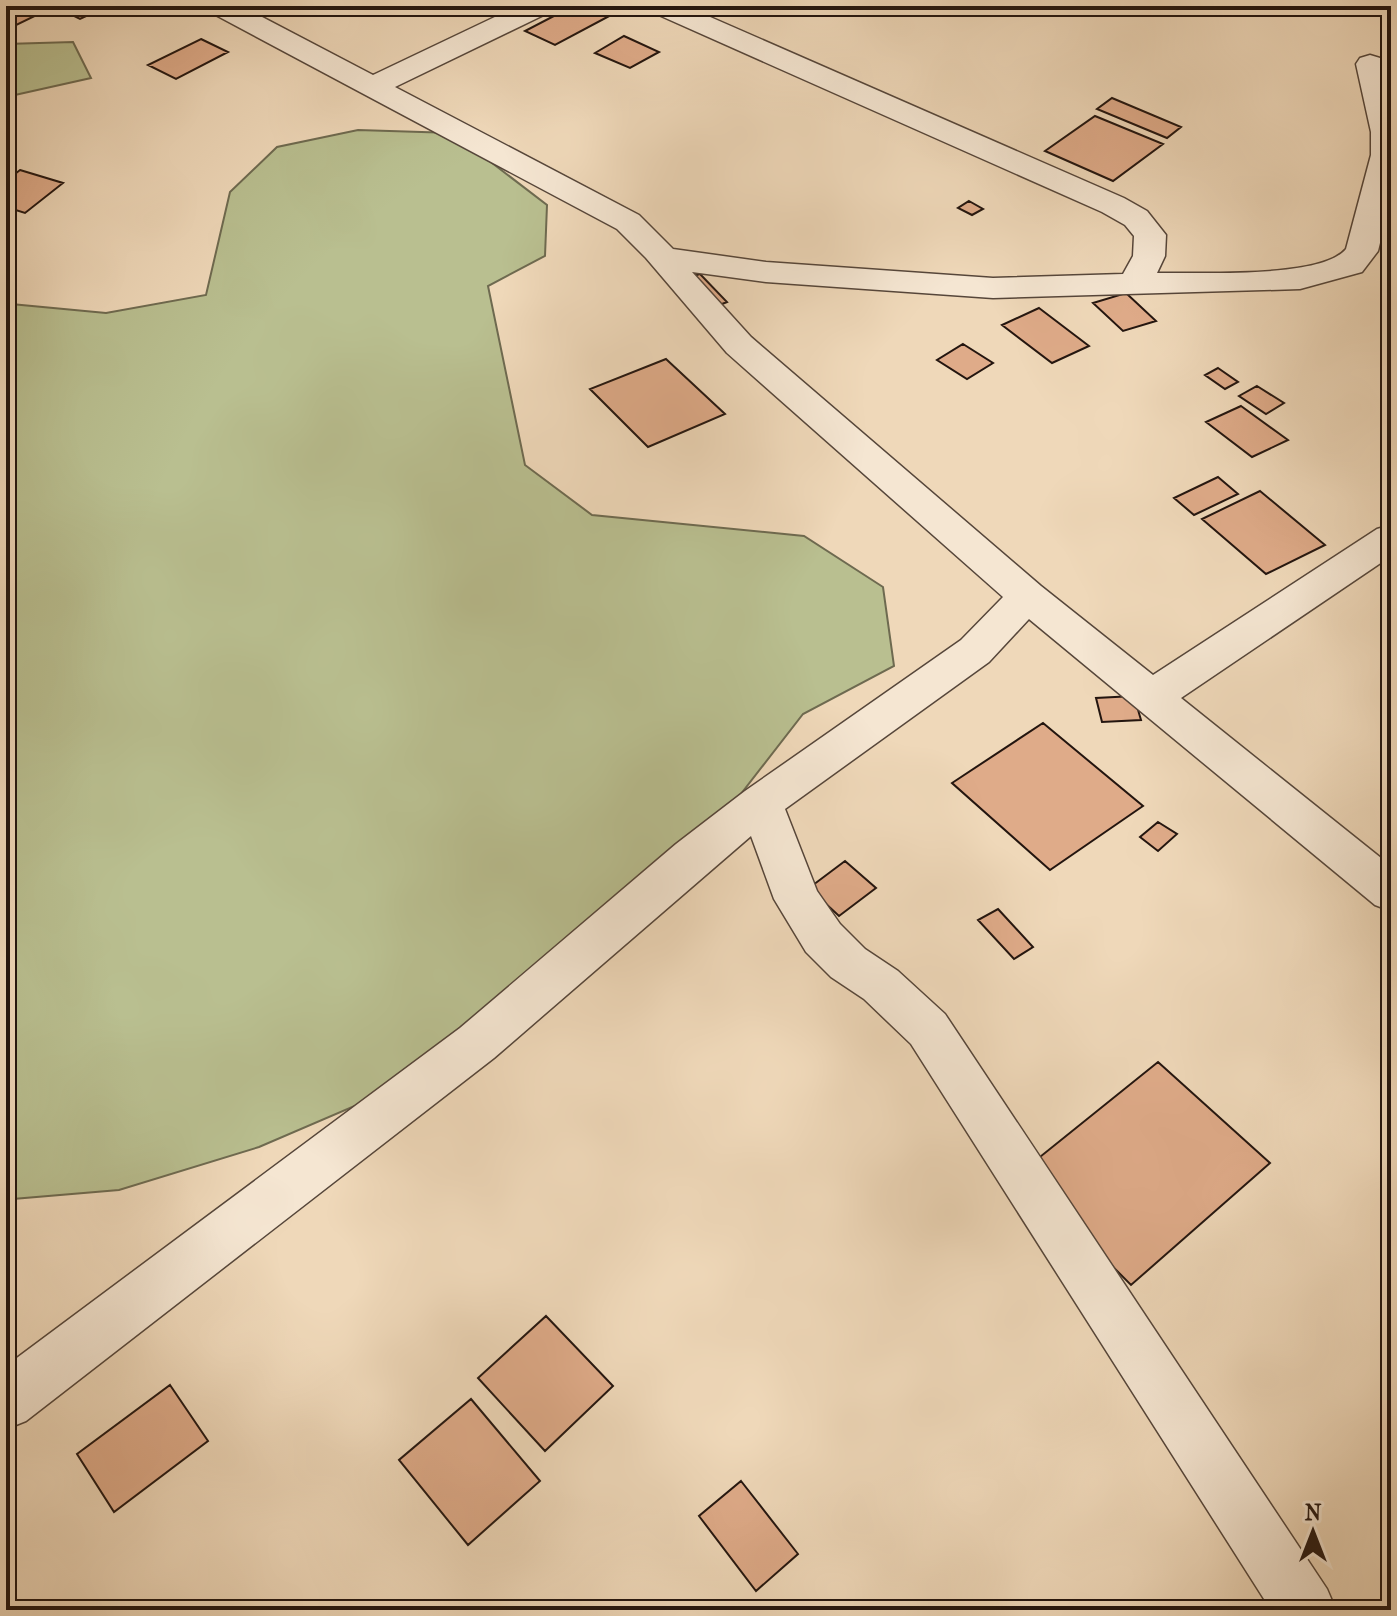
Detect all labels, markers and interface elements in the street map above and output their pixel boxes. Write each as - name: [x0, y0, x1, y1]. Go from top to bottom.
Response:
- north arrow: [1273, 1492, 1353, 1572]
- text: N: [1305, 1500, 1322, 1526]

